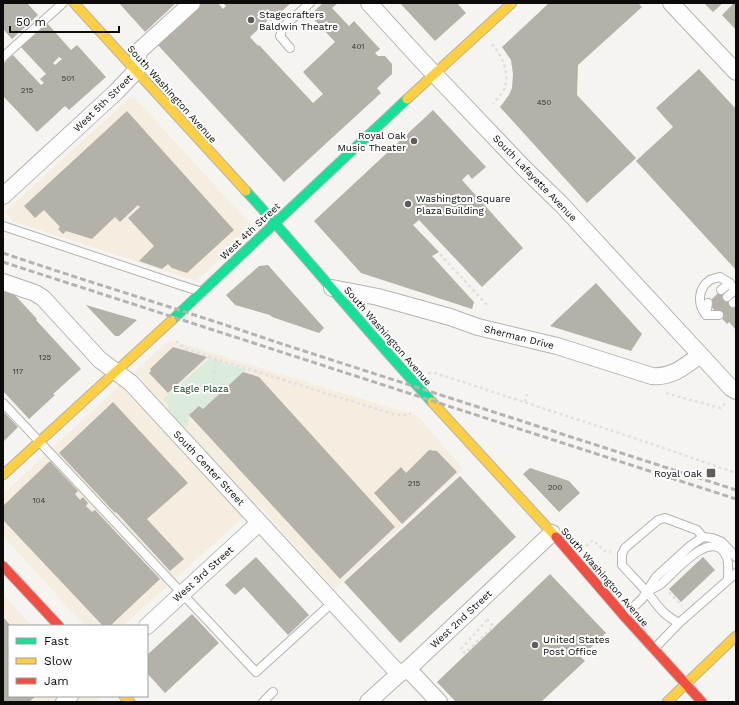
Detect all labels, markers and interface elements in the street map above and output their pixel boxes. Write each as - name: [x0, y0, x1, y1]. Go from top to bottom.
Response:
- scale bar: [10, 8, 119, 34]
- place label: Stagecrafters Baldwin Theatre: [259, 9, 338, 32]
- text: 50 m: [16, 15, 46, 29]
- marker: Stagecrafters Baldwin Theatre: [246, 15, 256, 25]
- house number: 401: [352, 42, 364, 51]
- street label: South Washington Avenue: [125, 43, 219, 145]
- street label: West 5th Street: [71, 72, 135, 134]
- house number: 501: [62, 74, 74, 83]
- house number: 215: [21, 86, 34, 95]
- house number: 450: [537, 98, 551, 107]
- place label: Royal Oak Music Theater: [337, 130, 406, 153]
- street label: South Lafayette Avenue: [491, 133, 579, 224]
- marker: Royal Oak Music Theater: [409, 136, 419, 146]
- place label: Washington Square Plaza Building: [416, 193, 511, 216]
- marker: Washington Square Plaza Building: [403, 199, 413, 209]
- street label: West 4th Street: [218, 200, 283, 262]
- street label: South Washington Avenue: [342, 284, 434, 388]
- street label: Sherman Drive: [483, 323, 556, 351]
- house number: 125: [39, 353, 52, 362]
- house number: 117: [13, 367, 24, 376]
- park label: Eagle Plaza: [173, 383, 229, 394]
- street label: South Center Street: [171, 428, 247, 508]
- marker: Royal Oak: [705, 467, 717, 479]
- place label: Royal Oak: [654, 468, 702, 479]
- house number: 215: [408, 479, 421, 488]
- house number: 200: [548, 483, 562, 492]
- house number: 104: [33, 496, 46, 505]
- street label: South Washington Avenue: [559, 525, 651, 629]
- street label: West 3rd Street: [171, 543, 236, 604]
- street label: West 2nd Street: [428, 587, 494, 650]
- legend: [8, 625, 148, 697]
- text: Fast: [44, 634, 69, 648]
- place label: United States Post Office: [543, 634, 610, 657]
- marker: United States Post Office: [530, 640, 540, 650]
- text: Slow: [44, 654, 72, 668]
- text: Jam: [44, 674, 69, 688]

